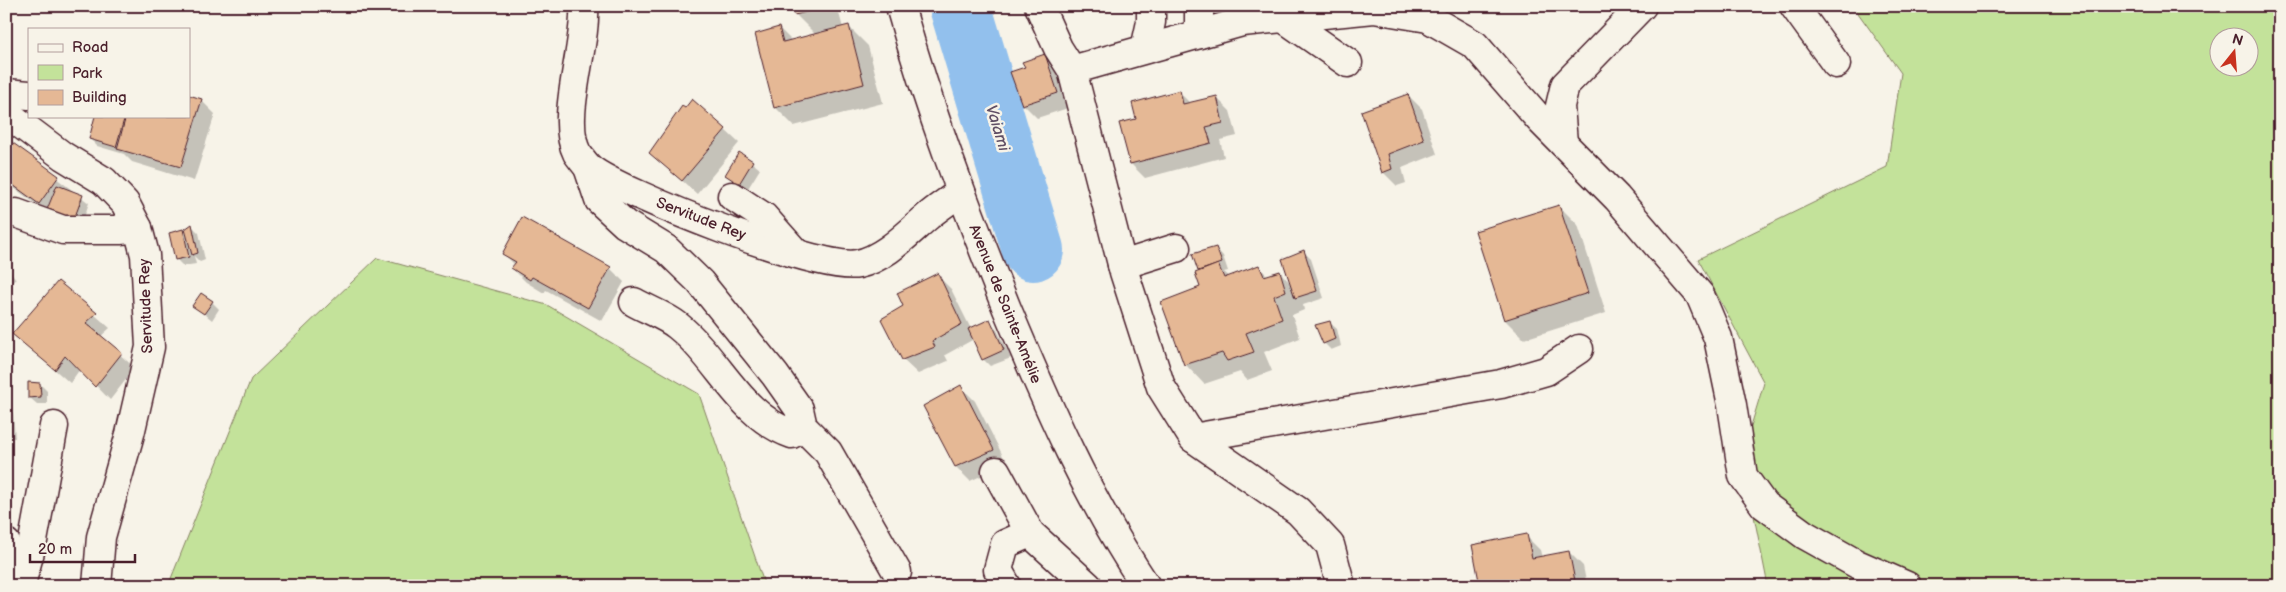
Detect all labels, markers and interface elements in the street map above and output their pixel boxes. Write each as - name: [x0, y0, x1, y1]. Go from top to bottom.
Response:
- legend: [28, 28, 190, 118]
- north arrow: [2208, 28, 2258, 78]
- text: N: [2230, 30, 2245, 50]
- text: Road: [72, 38, 108, 57]
- text: Park: [72, 64, 103, 83]
- text: Building: [72, 88, 127, 107]
- water label: Vaiami: [981, 103, 1013, 155]
- street label: Servitude Rey: [653, 193, 749, 245]
- street label: Avenue de Sainte-Amélie: [964, 222, 1046, 386]
- street label: Servitude Rey: [135, 258, 157, 354]
- scale bar: [30, 532, 135, 564]
- text: 20 m: [38, 540, 72, 559]

